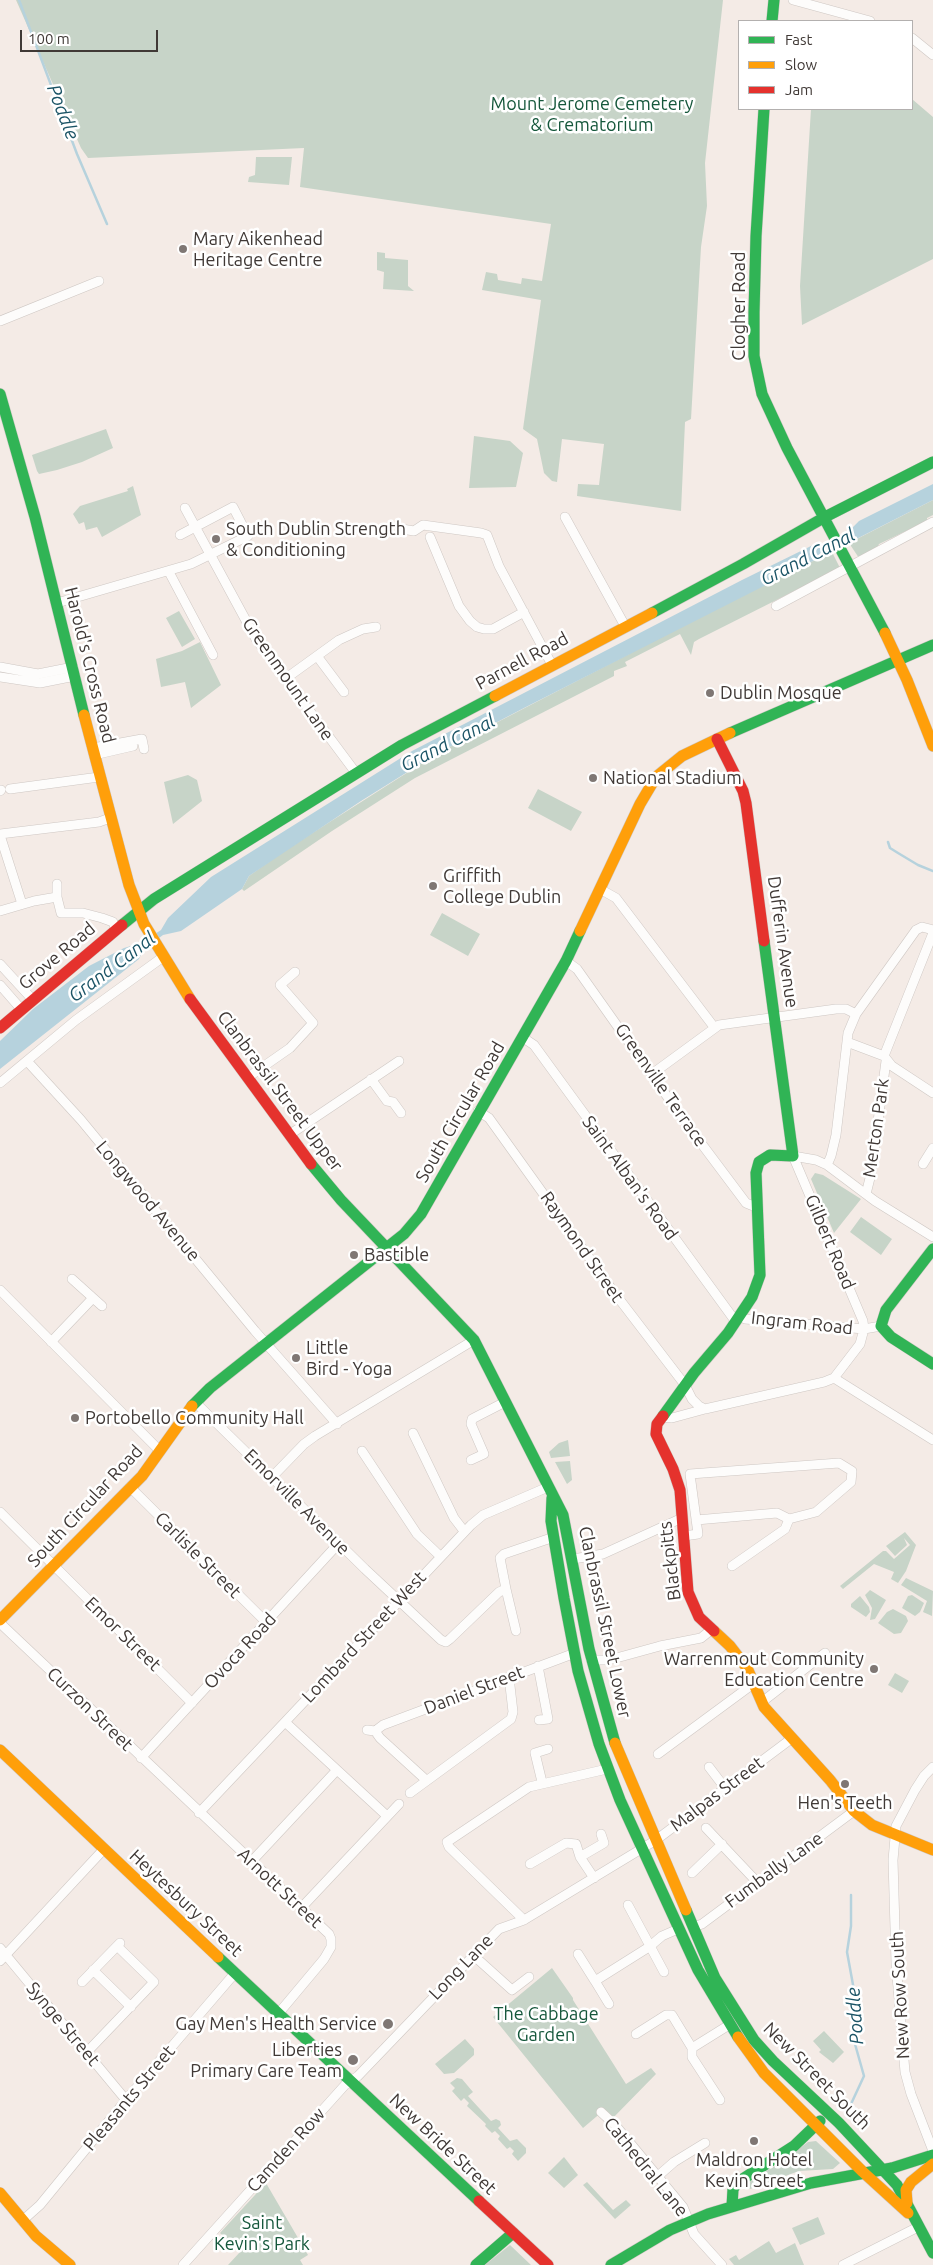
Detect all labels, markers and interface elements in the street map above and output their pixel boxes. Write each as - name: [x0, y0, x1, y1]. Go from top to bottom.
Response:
- scale bar: [22, 20, 160, 52]
- legend: [738, 20, 913, 110]
- text: 100 m: [28, 30, 70, 47]
- text: Fast: [785, 31, 812, 48]
- text: Slow: [785, 56, 817, 73]
- water label: Poddle: [42, 81, 84, 143]
- text: Jam: [785, 81, 813, 98]
- park label: Mount Jerome Cemetery & Crematorium: [491, 93, 693, 136]
- place label: Mary Aikenhead Heritage Centre: [193, 228, 323, 270]
- marker: Mary Aikenhead Heritage Centre: [177, 243, 189, 255]
- street label: Clogher Road: [728, 251, 750, 361]
- place label: South Dublin Strength & Conditioning: [226, 518, 406, 560]
- water label: Grand Canal: [757, 523, 859, 591]
- marker: South Dublin Strength & Conditioning: [210, 533, 222, 545]
- street label: Harold's Cross Road: [60, 585, 120, 745]
- street label: Greenmount Lane: [237, 613, 339, 745]
- street label: Parnell Road: [472, 628, 572, 694]
- place label: Dublin Mosque: [720, 682, 842, 704]
- marker: Dublin Mosque: [704, 687, 716, 699]
- water label: Grand Canal: [397, 709, 499, 777]
- place label: National Stadium: [603, 767, 742, 789]
- marker: National Stadium: [587, 772, 599, 784]
- place label: Griffith College Dublin: [443, 865, 561, 908]
- street label: Dufferin Avenue: [763, 875, 803, 1009]
- marker: Griffith College Dublin: [427, 880, 439, 892]
- street label: Grove Road: [14, 918, 100, 994]
- water label: Grand Canal: [64, 927, 160, 1007]
- street label: Clanbrassil Street Upper: [213, 1007, 347, 1175]
- street label: Greenville Terrace: [610, 1019, 712, 1151]
- street label: South Circular Road: [411, 1038, 509, 1186]
- street label: Merton Park: [858, 1077, 894, 1179]
- street label: Saint Alban's Road: [578, 1112, 682, 1244]
- street label: Longwood Avenue: [91, 1136, 205, 1266]
- street label: Raymond Street: [536, 1187, 628, 1307]
- street label: Gilbert Road: [800, 1191, 860, 1293]
- place label: Bastible: [364, 1244, 429, 1266]
- marker: Bastible: [348, 1249, 360, 1261]
- street label: Ingram Road: [750, 1307, 854, 1339]
- place label: Little Bird - Yoga: [306, 1337, 392, 1380]
- marker: Little Bird - Yoga: [290, 1352, 302, 1364]
- place label: Portobello Community Hall: [85, 1407, 304, 1429]
- marker: Portobello Community Hall: [69, 1412, 81, 1424]
- street label: South Circular Road: [23, 1440, 147, 1572]
- street label: Emorville Avenue: [240, 1445, 354, 1559]
- street label: Carlisle Street: [150, 1507, 246, 1603]
- street label: Blackpitts: [654, 1520, 686, 1602]
- street label: Clanbrassil Street Lower: [574, 1524, 636, 1720]
- street label: Lombard Street West: [297, 1567, 431, 1707]
- street label: Emor Street: [80, 1592, 166, 1676]
- street label: Ovoca Road: [199, 1608, 281, 1694]
- place label: Warrenmout Community Education Centre: [664, 1648, 864, 1690]
- street label: Daniel Street: [421, 1661, 527, 1719]
- street label: Curzon Street: [42, 1663, 138, 1755]
- marker: Warrenmout Community Education Centre: [868, 1663, 880, 1675]
- street label: Malpas Street: [666, 1752, 768, 1836]
- marker: Hen's Teeth: [839, 1778, 851, 1790]
- place label: Hen's Teeth: [797, 1792, 893, 1814]
- street label: Fumbally Lane: [721, 1827, 827, 1913]
- street label: Arnott Street: [233, 1843, 327, 1933]
- street label: Heytesbury Street: [125, 1845, 247, 1961]
- street label: Long Lane: [424, 1930, 498, 2004]
- street label: New Row South: [886, 1930, 914, 2060]
- street label: Synge Street: [22, 1978, 104, 2070]
- water label: Poddle: [842, 1987, 868, 2045]
- park label: The Cabbage Garden: [493, 2003, 599, 2046]
- place label: Gay Men's Health Service: [175, 2013, 377, 2035]
- marker: Gay Men's Health Service: [381, 2017, 395, 2031]
- street label: New Street South: [759, 2018, 875, 2134]
- place label: Liberties Primary Care Team: [190, 2039, 342, 2082]
- street label: Pleasants Street: [79, 2041, 179, 2155]
- marker: Liberties Primary Care Team: [346, 2053, 360, 2067]
- street label: New Bride Street: [385, 2089, 501, 2199]
- street label: Camden Row: [242, 2103, 330, 2197]
- street label: Cathedral Lane: [599, 2113, 693, 2221]
- marker: Maldron Hotel Kevin Street: [748, 2135, 760, 2147]
- place label: Maldron Hotel Kevin Street: [696, 2149, 812, 2192]
- park label: Saint Kevin's Park: [214, 2212, 310, 2254]

